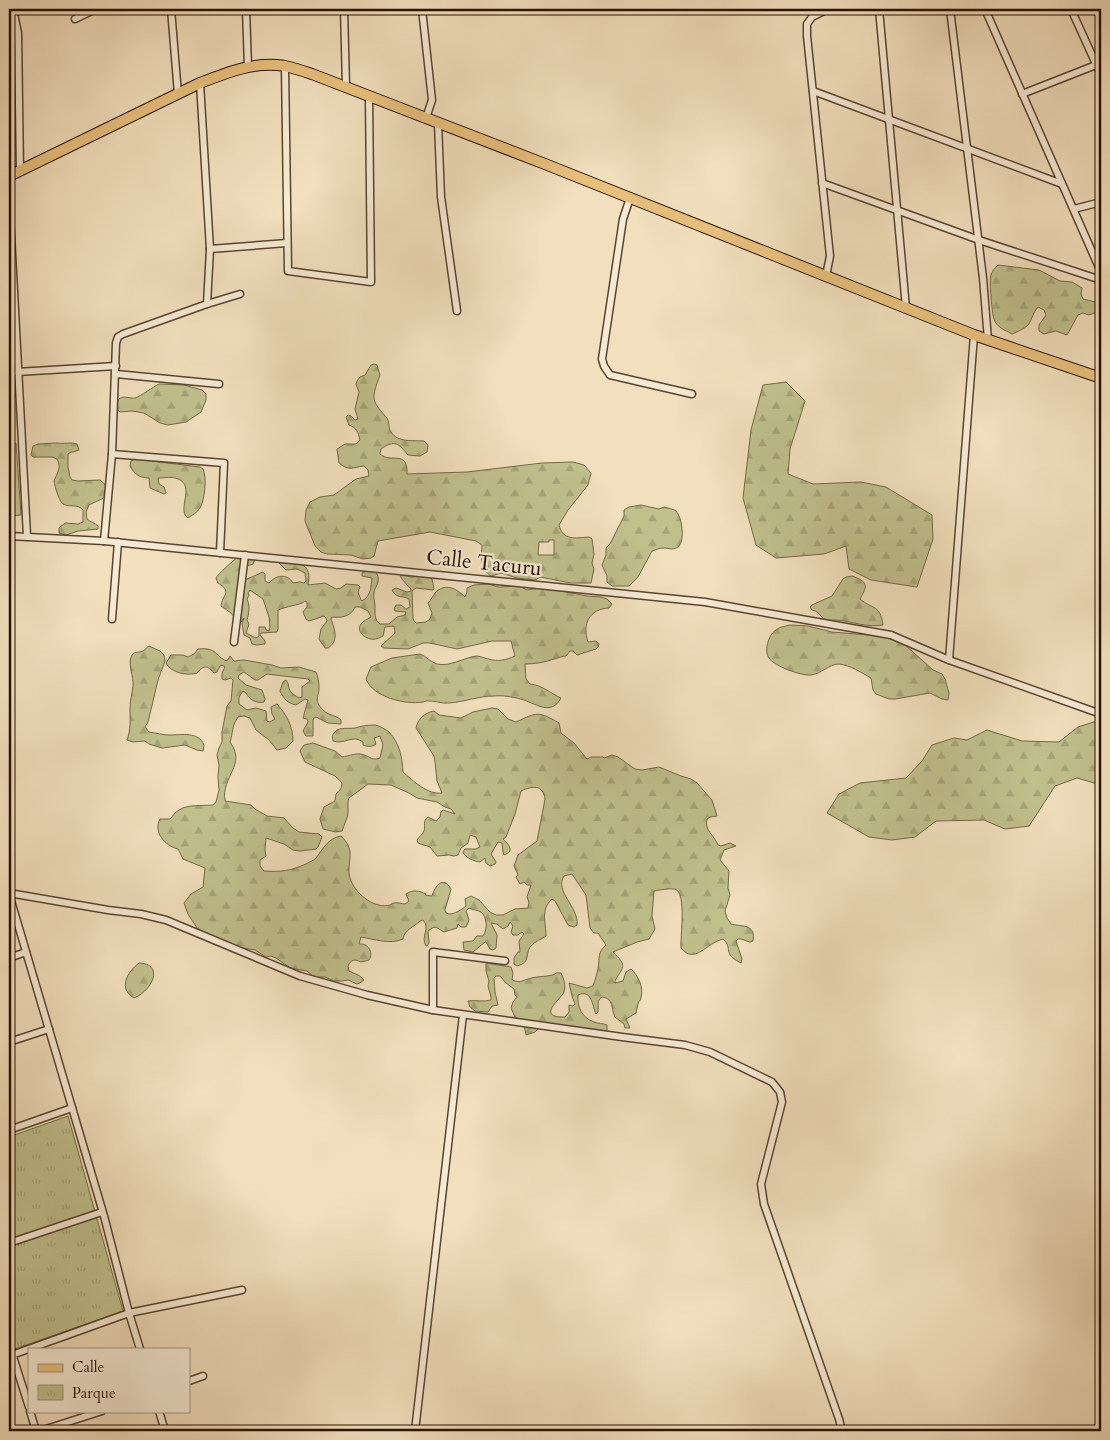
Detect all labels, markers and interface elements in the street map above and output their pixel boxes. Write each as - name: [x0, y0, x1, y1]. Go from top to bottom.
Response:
- street label: Calle Tacuru: [425, 543, 543, 583]
- legend: [28, 1348, 190, 1412]
- text: Calle: [72, 1357, 105, 1377]
- text: Parque: [72, 1383, 116, 1403]

